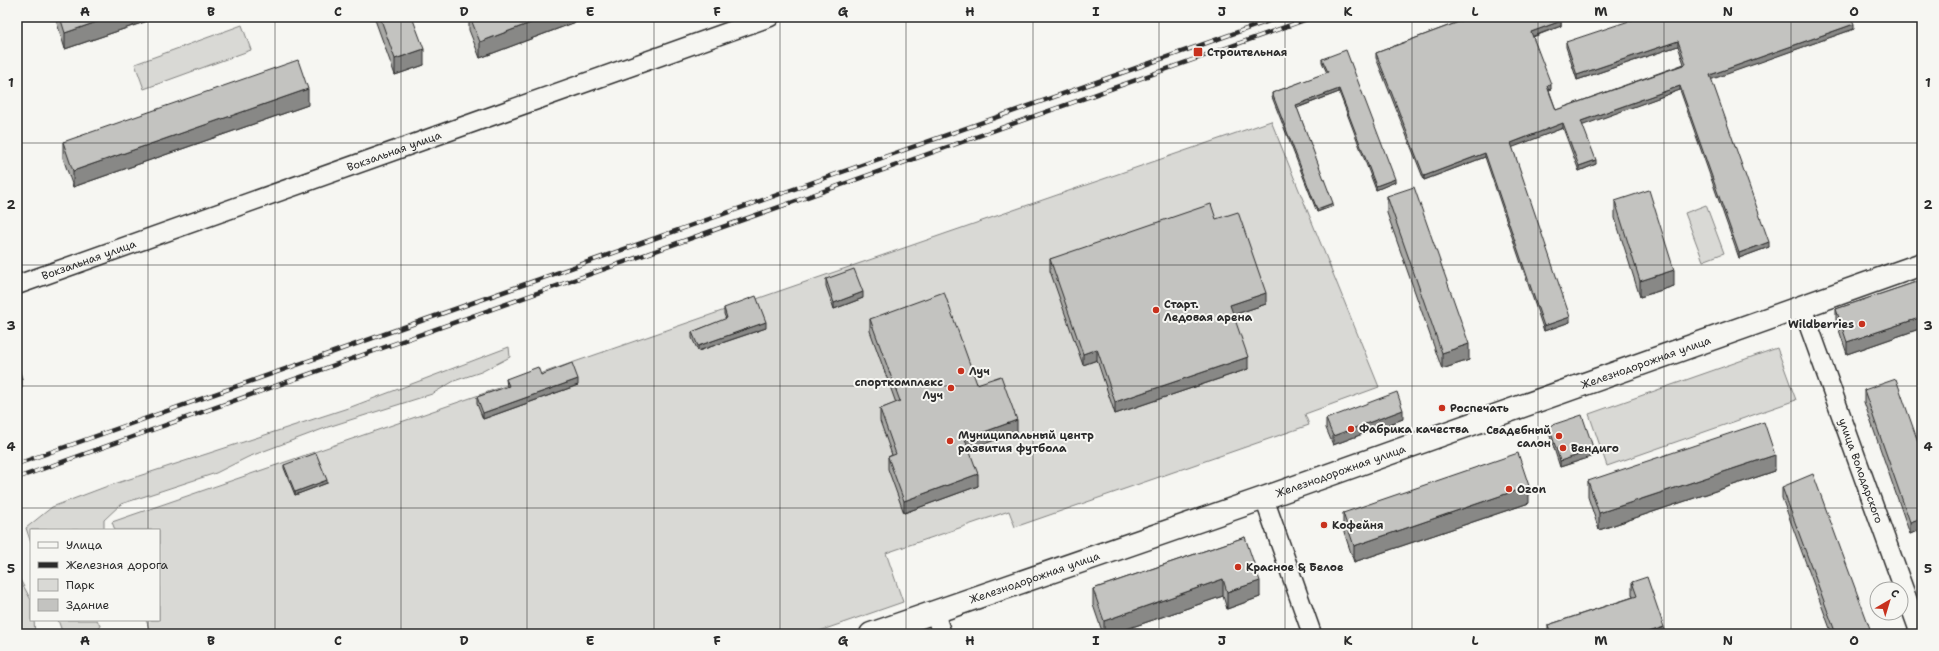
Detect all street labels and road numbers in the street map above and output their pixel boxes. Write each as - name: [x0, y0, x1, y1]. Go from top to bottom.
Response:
- street label: Вокзальная улица: [345, 128, 443, 175]
- street label: Вокзальная улица: [39, 236, 138, 284]
- street label: Железнодорожная улица: [1579, 333, 1713, 393]
- street label: улица Володарского: [1835, 416, 1887, 526]
- street label: Железнодорожная улица: [1274, 441, 1408, 501]
- street label: Железнодорожная улица: [968, 548, 1102, 607]

